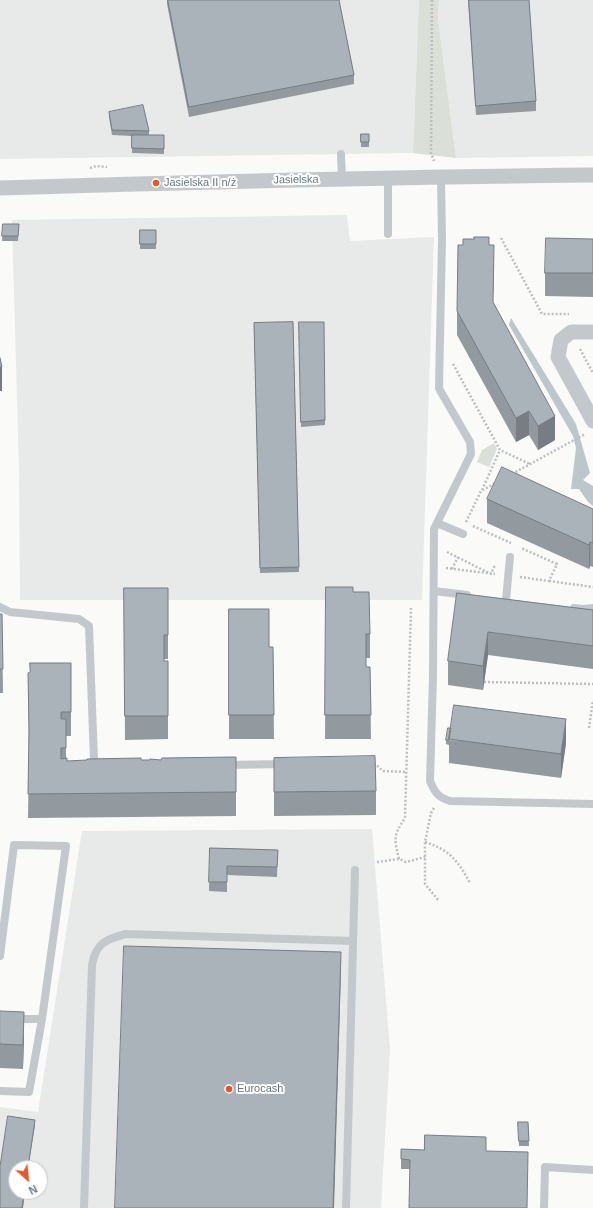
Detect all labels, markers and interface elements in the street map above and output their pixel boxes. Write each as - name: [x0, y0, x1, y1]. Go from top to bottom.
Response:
- street label: Jasielska: [273, 173, 319, 187]
- place label: Jasielska II n/ż: [164, 176, 236, 190]
- marker: Jasielska II n/ż: [151, 178, 161, 188]
- place label: Eurocash: [237, 1082, 283, 1096]
- marker: Eurocash: [224, 1084, 234, 1094]
- north arrow: [8, 1160, 48, 1200]
- text: N: [27, 1183, 39, 1197]

